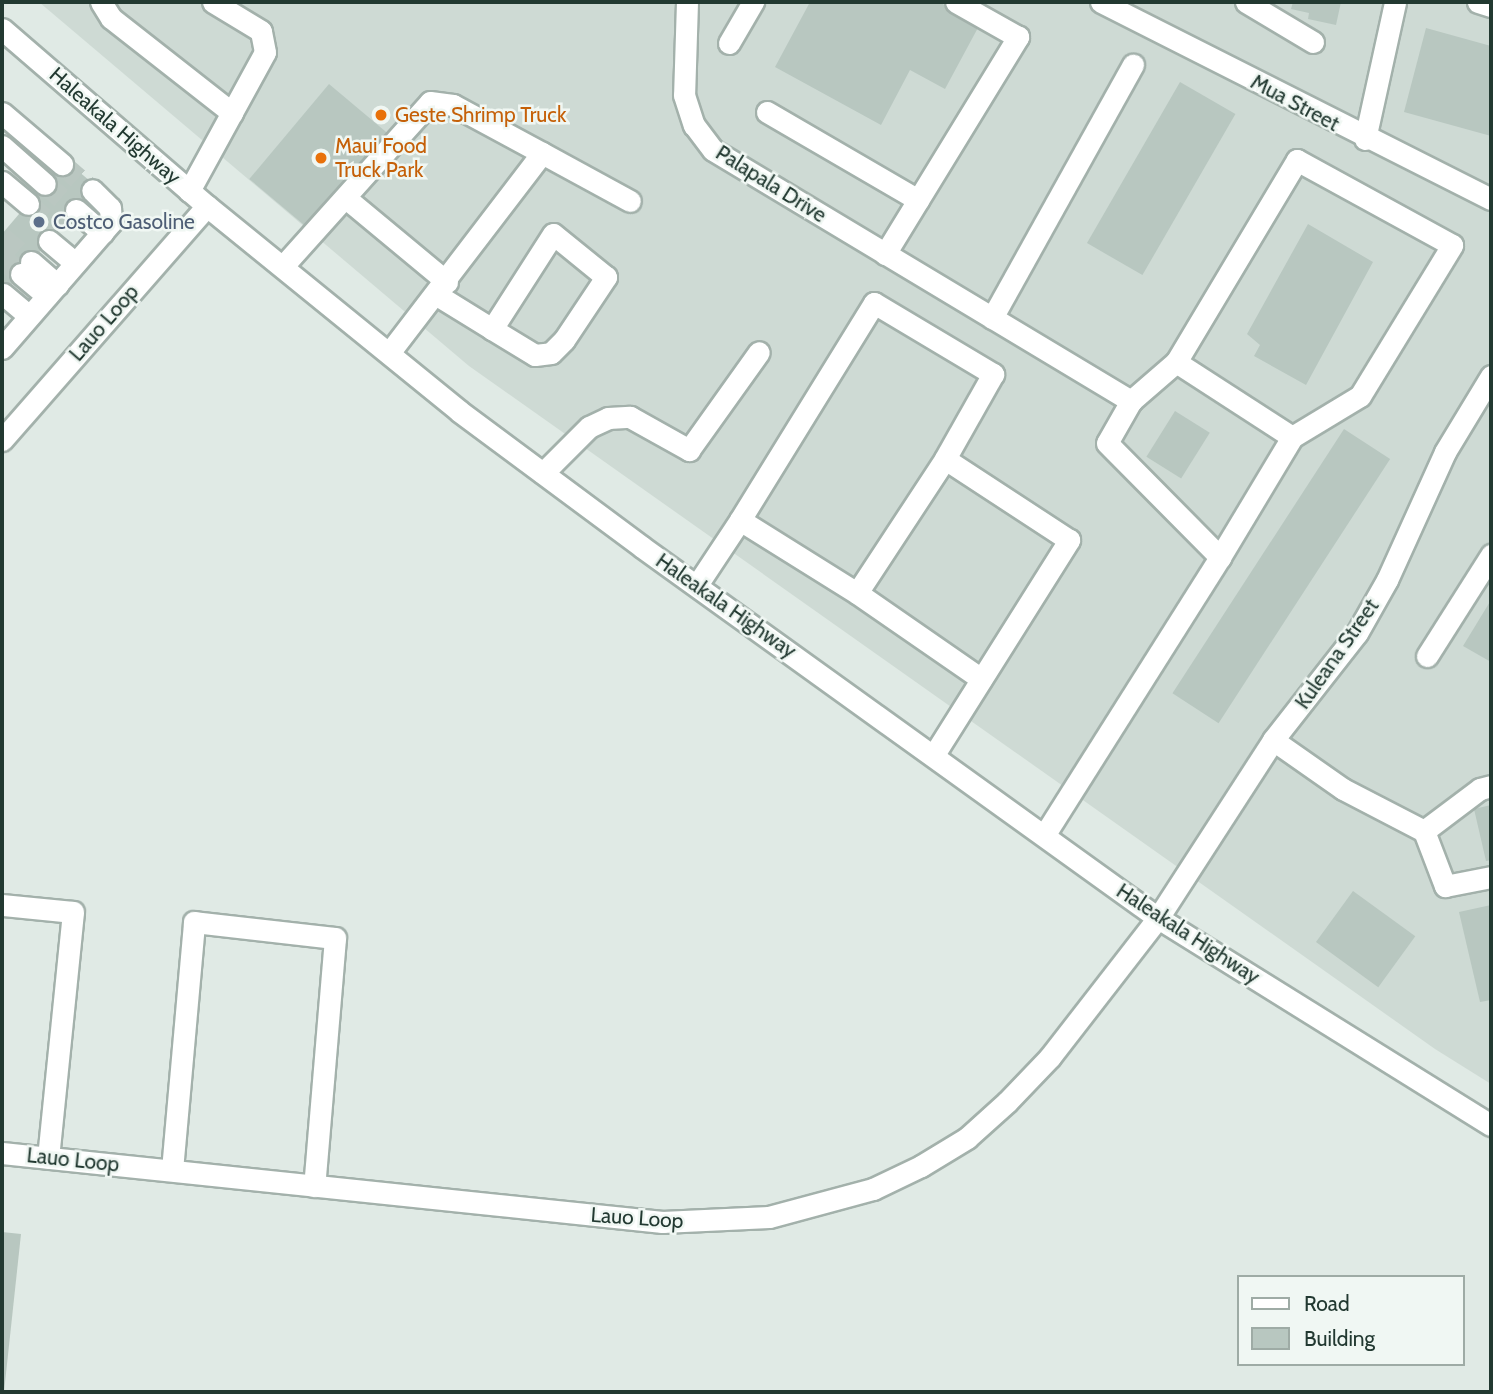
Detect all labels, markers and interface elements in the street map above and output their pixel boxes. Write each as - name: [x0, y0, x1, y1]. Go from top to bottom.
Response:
- street label: Haleakala Highway: [44, 62, 186, 190]
- street label: Mua Street: [1246, 69, 1344, 137]
- place label: Geste Shrimp Truck: [395, 102, 566, 128]
- marker: Geste Shrimp Truck: [373, 107, 389, 123]
- place label: Maui Food Truck Park: [335, 133, 427, 183]
- street label: Palapala Drive: [711, 140, 831, 228]
- marker: Maui Food Truck Park: [313, 150, 329, 166]
- place label: Costco Gasoline: [53, 209, 195, 235]
- marker: Costco Gasoline: [31, 214, 47, 230]
- street label: Lauo Loop: [64, 280, 144, 366]
- street label: Haleakala Highway: [651, 548, 801, 664]
- street label: Kuleana Street: [1290, 594, 1384, 714]
- street label: Haleakala Highway: [1112, 878, 1264, 990]
- street label: Lauo Loop: [25, 1143, 121, 1177]
- street label: Lauo Loop: [590, 1202, 684, 1234]
- legend: [1238, 1275, 1465, 1366]
- text: Road: [1304, 1291, 1350, 1316]
- text: Building: [1304, 1326, 1375, 1351]

